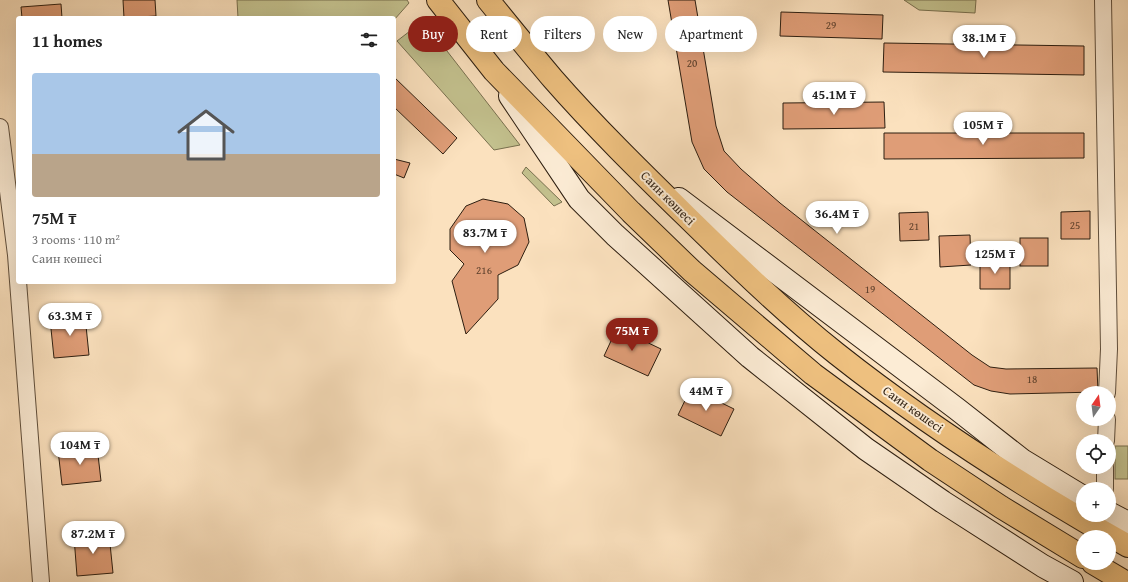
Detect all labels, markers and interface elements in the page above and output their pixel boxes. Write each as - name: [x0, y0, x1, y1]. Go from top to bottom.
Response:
- chip: Buy: [408, 16, 458, 52]
- chip: Rent: [466, 16, 522, 52]
- chip: Filters: [530, 16, 595, 52]
- chip: New: [603, 16, 657, 52]
- chip: Apartment: [665, 16, 757, 52]
- house number: 29: [826, 17, 836, 33]
- pin: 38.1M ₸: [947, 25, 1021, 59]
- text: 11 homes: [32, 28, 103, 53]
- text: 38.1M ₸: [962, 28, 1006, 47]
- icon: filters: [358, 29, 380, 51]
- house number: 20: [687, 55, 697, 71]
- pin: 45.1M ₸: [797, 82, 871, 116]
- text: 45.1M ₸: [812, 85, 856, 104]
- icon: home: [170, 99, 242, 171]
- pin: 105M ₸: [950, 112, 1016, 146]
- text: 105M ₸: [963, 115, 1003, 134]
- street label: Саин көшесі: [636, 166, 700, 230]
- pin: 36.4M ₸: [800, 201, 874, 235]
- text: 36.4M ₸: [815, 204, 859, 223]
- text: 75M ₸: [32, 205, 77, 230]
- house number: 25: [1070, 217, 1080, 233]
- house number: 21: [909, 218, 919, 234]
- pin: 83.7M ₸: [448, 220, 522, 254]
- text: 83.7M ₸: [463, 223, 507, 242]
- text: 3 rooms · 110 m²: [32, 230, 120, 249]
- pin: 125M ₸: [962, 241, 1028, 275]
- text: 125M ₸: [975, 244, 1015, 263]
- text: Саин көшесі: [32, 249, 102, 268]
- house number: 216: [476, 262, 492, 278]
- house number: 19: [865, 281, 875, 297]
- pin: 63.3M ₸: [33, 303, 107, 337]
- text: 63.3M ₸: [48, 306, 92, 325]
- pin: 75M ₸: [604, 318, 660, 352]
- text: 75M ₸: [615, 321, 649, 340]
- house number: 18: [1027, 371, 1037, 387]
- pin: 44M ₸: [678, 378, 734, 412]
- text: 44M ₸: [689, 381, 723, 400]
- street label: Саин көшесі: [879, 381, 947, 437]
- north arrow: [1076, 386, 1116, 426]
- map controls: [1076, 386, 1116, 570]
- pin: 104M ₸: [47, 432, 113, 466]
- button: locate: [1076, 434, 1116, 474]
- text: 104M ₸: [60, 435, 100, 454]
- button: +: [1076, 482, 1116, 522]
- pin: 87.2M ₸: [56, 521, 130, 555]
- text: 87.2M ₸: [71, 524, 115, 543]
- button: −: [1076, 530, 1116, 570]

